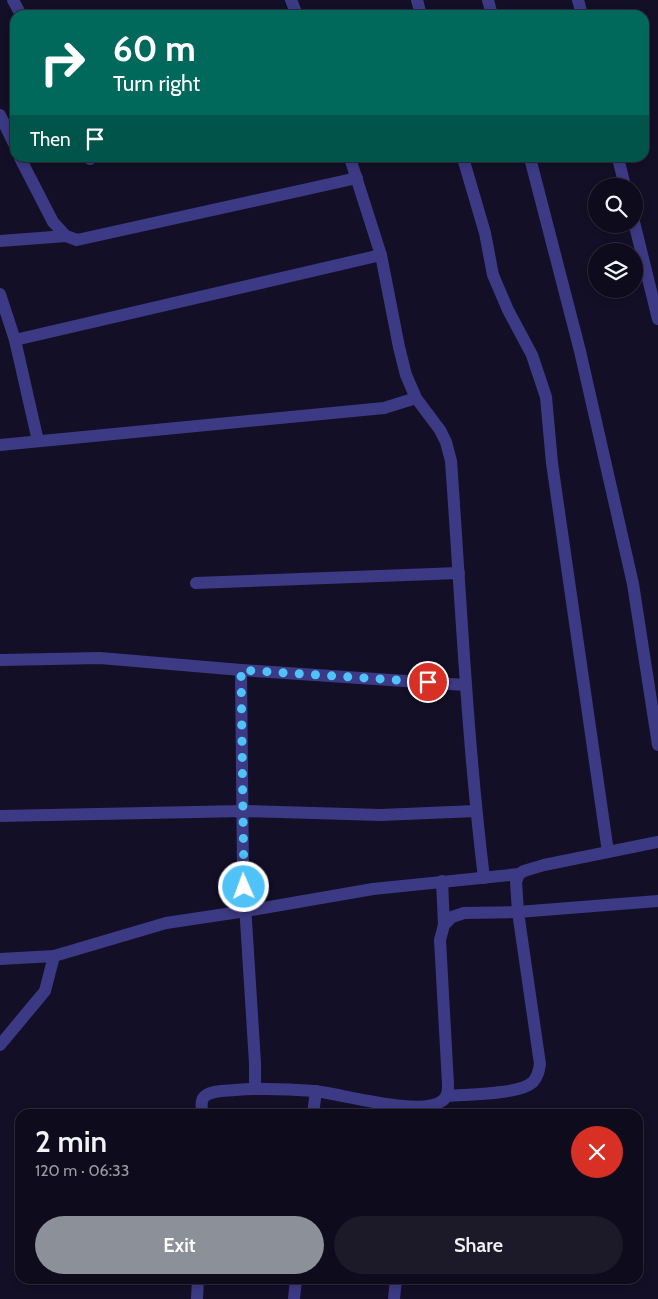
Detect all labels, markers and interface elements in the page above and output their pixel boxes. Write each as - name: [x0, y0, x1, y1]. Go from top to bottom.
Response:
- text: 60 m: [113, 27, 196, 70]
- icon: right: [30, 30, 95, 95]
- text: Turn right: [113, 70, 200, 97]
- icon: arrive: [81, 125, 109, 153]
- text: Then: [30, 128, 71, 151]
- map controls: [588, 178, 643, 298]
- button: search: [588, 178, 643, 233]
- button: layers: [588, 243, 643, 298]
- pin: [407, 661, 449, 703]
- icon: arrive: [414, 668, 442, 696]
- position arrow: [217, 860, 269, 912]
- text: 2 min: [35, 1123, 107, 1160]
- button: close: [571, 1126, 623, 1178]
- text: 120 m · 06:33: [35, 1161, 129, 1180]
- button: Exit: [35, 1216, 324, 1274]
- button: Share: [334, 1216, 623, 1274]

